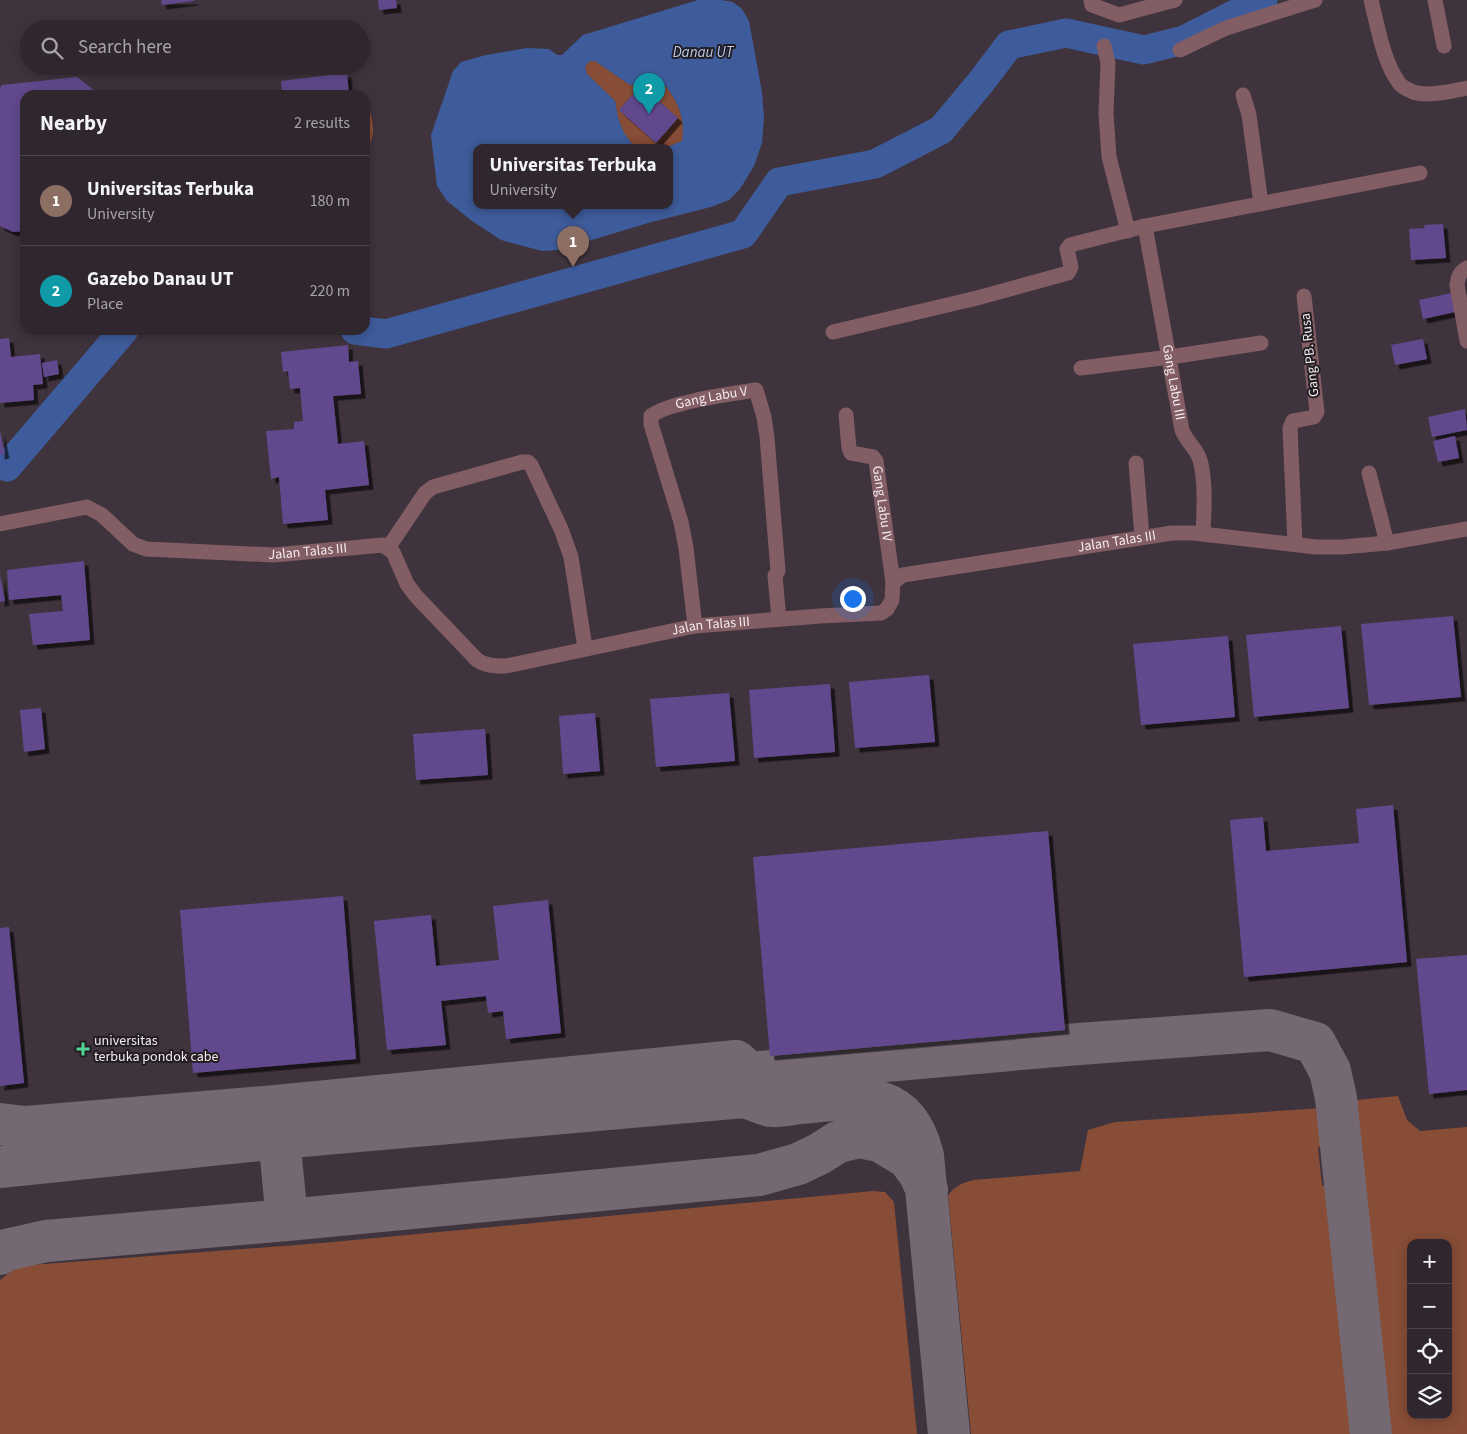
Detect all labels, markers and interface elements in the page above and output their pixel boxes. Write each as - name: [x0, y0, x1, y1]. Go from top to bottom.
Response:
- search box: [20, 20, 370, 75]
- icon: search: [38, 34, 66, 62]
- text: Search here: [78, 34, 172, 61]
- water label: Danau UT: [673, 42, 735, 63]
- pin: 2: [633, 73, 665, 114]
- text: Nearby: [40, 108, 107, 138]
- text: 2 results: [294, 112, 350, 134]
- popup: [473, 144, 673, 209]
- text: Universitas Terbuka: [490, 152, 657, 179]
- text: Universitas Terbuka: [87, 176, 254, 203]
- text: University: [490, 179, 557, 201]
- text: 1: [52, 190, 60, 212]
- text: 180 m: [310, 190, 350, 212]
- text: University: [87, 203, 154, 225]
- pin: 1: [557, 226, 589, 267]
- text: Gazebo Danau UT: [87, 266, 234, 293]
- text: 2: [52, 280, 60, 302]
- text: 220 m: [310, 280, 350, 302]
- text: Place: [87, 293, 123, 315]
- street label: Gang PB. Rusa: [1296, 312, 1324, 398]
- street label: Gang Labu III: [1157, 343, 1190, 422]
- street label: Gang Labu V: [673, 381, 749, 415]
- street label: Gang Labu IV: [867, 465, 897, 544]
- street label: Jalan Talas III: [1076, 526, 1157, 558]
- street label: Jalan Talas III: [268, 538, 348, 565]
- your location: [840, 586, 866, 612]
- street label: Jalan Talas III: [670, 612, 751, 641]
- place label: universitas terbuka pondok cabe: [94, 1031, 218, 1067]
- marker: universitas terbuka pondok cabe: [76, 1042, 90, 1056]
- map controls: [1407, 1239, 1452, 1419]
- button: +: [1407, 1239, 1452, 1284]
- button: −: [1407, 1284, 1452, 1329]
- button: locate: [1407, 1329, 1452, 1374]
- button: layers: [1407, 1374, 1452, 1419]

